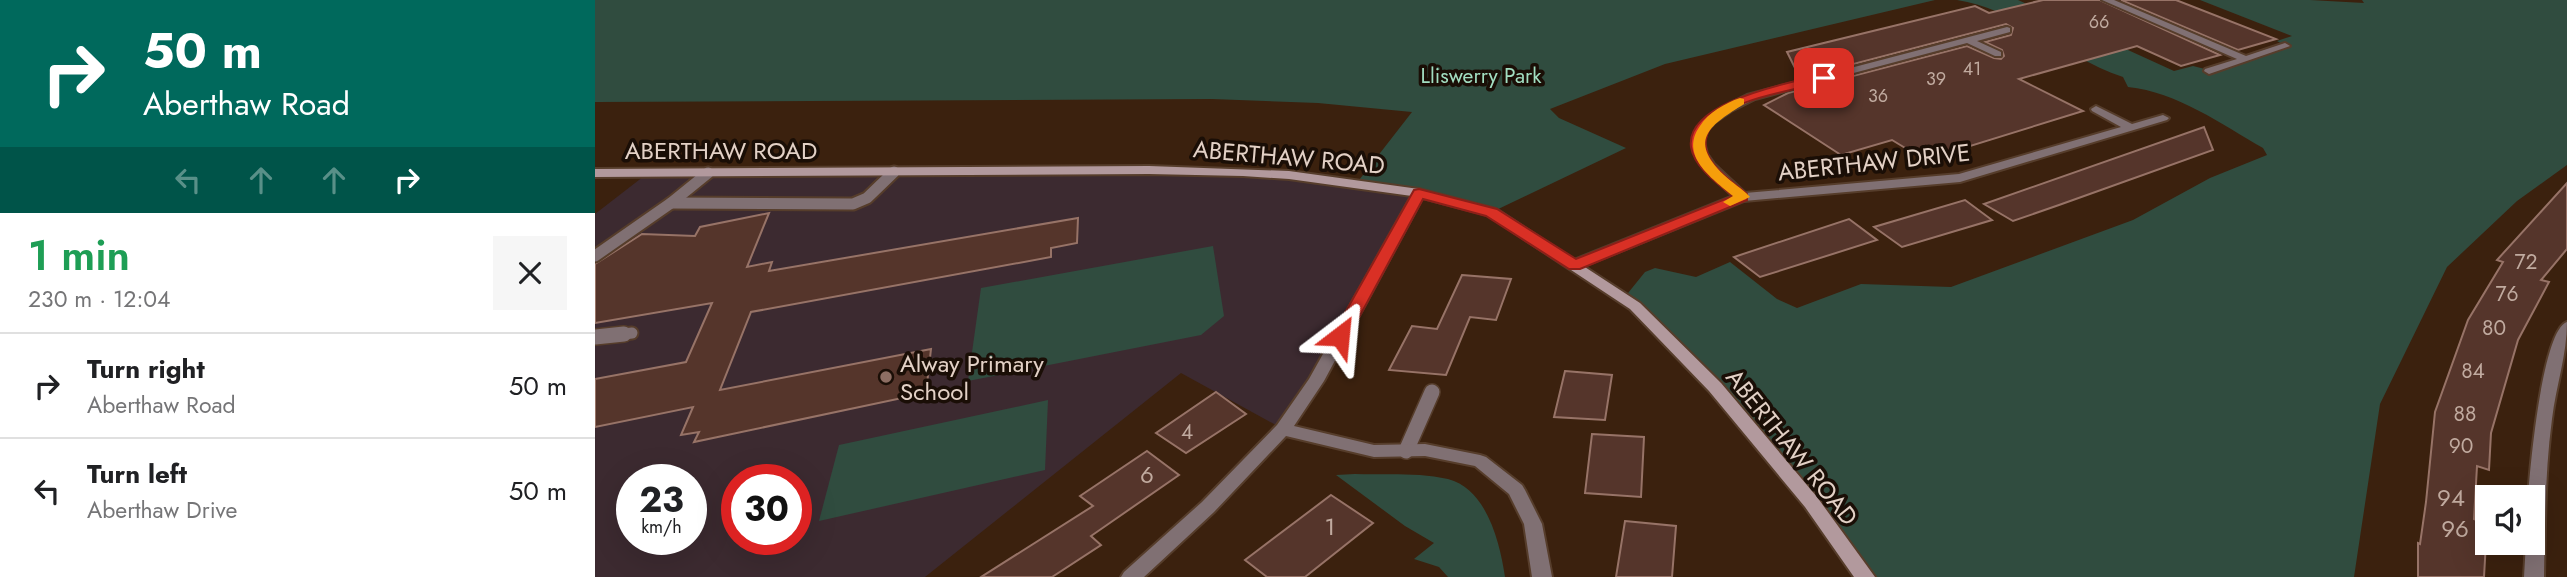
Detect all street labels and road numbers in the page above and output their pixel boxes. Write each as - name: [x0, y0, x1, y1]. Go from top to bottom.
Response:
- street label: ABERTHAW ROAD: [1192, 131, 1386, 183]
- street label: ABERTHAW ROAD: [625, 133, 817, 168]
- street label: ABERTHAW DRIVE: [1776, 134, 1972, 190]
- street label: ABERTHAW ROAD: [1718, 361, 1866, 533]

